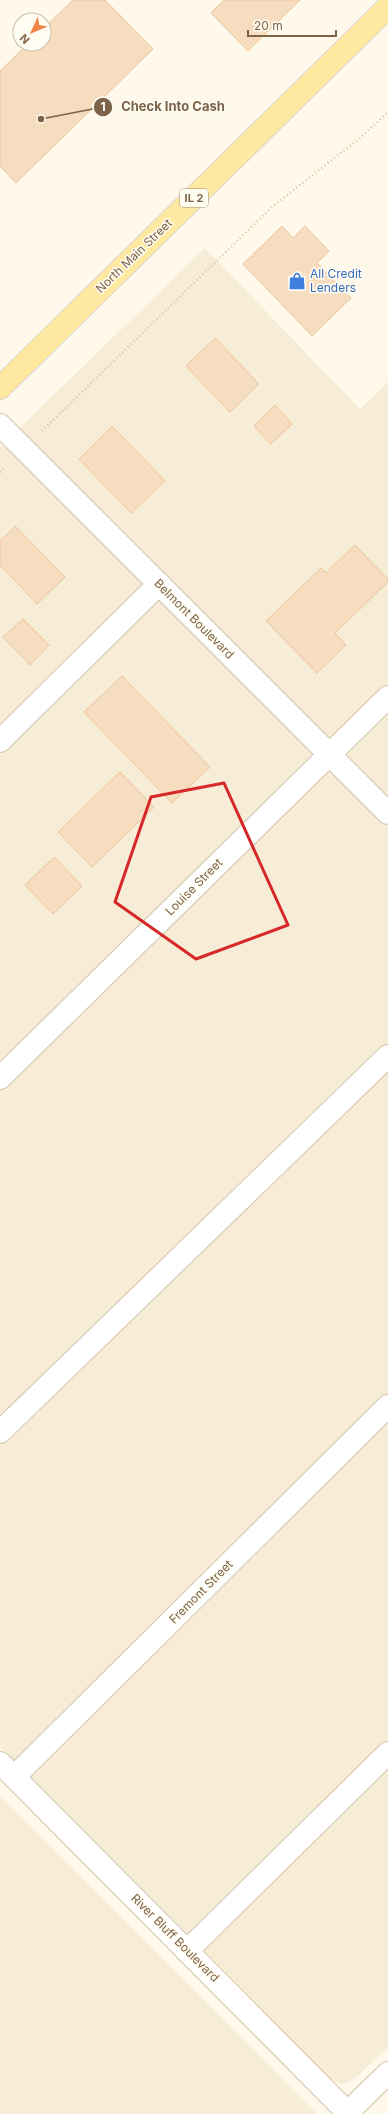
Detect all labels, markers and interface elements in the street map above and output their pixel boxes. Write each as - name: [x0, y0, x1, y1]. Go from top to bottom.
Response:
- north arrow: [12, 12, 52, 52]
- scale bar: [248, 12, 336, 38]
- text: 20 m: [254, 18, 283, 33]
- text: N: [17, 31, 33, 47]
- callout: Check Into Cash: [93, 94, 233, 119]
- text: Check Into Cash: [121, 98, 225, 114]
- text: 1: [100, 99, 106, 114]
- road number: IL 2: [180, 189, 208, 207]
- street label: North Main Street: [92, 215, 175, 296]
- place label: All Credit Lenders: [310, 266, 362, 295]
- shop icon: All Credit Lenders: [287, 271, 307, 291]
- street label: Belmont Boulevard: [151, 576, 237, 662]
- street label: Louise Street: [162, 855, 225, 918]
- street label: Fremont Street: [166, 1557, 236, 1627]
- street label: River Bluff Boulevard: [128, 1890, 223, 1985]

